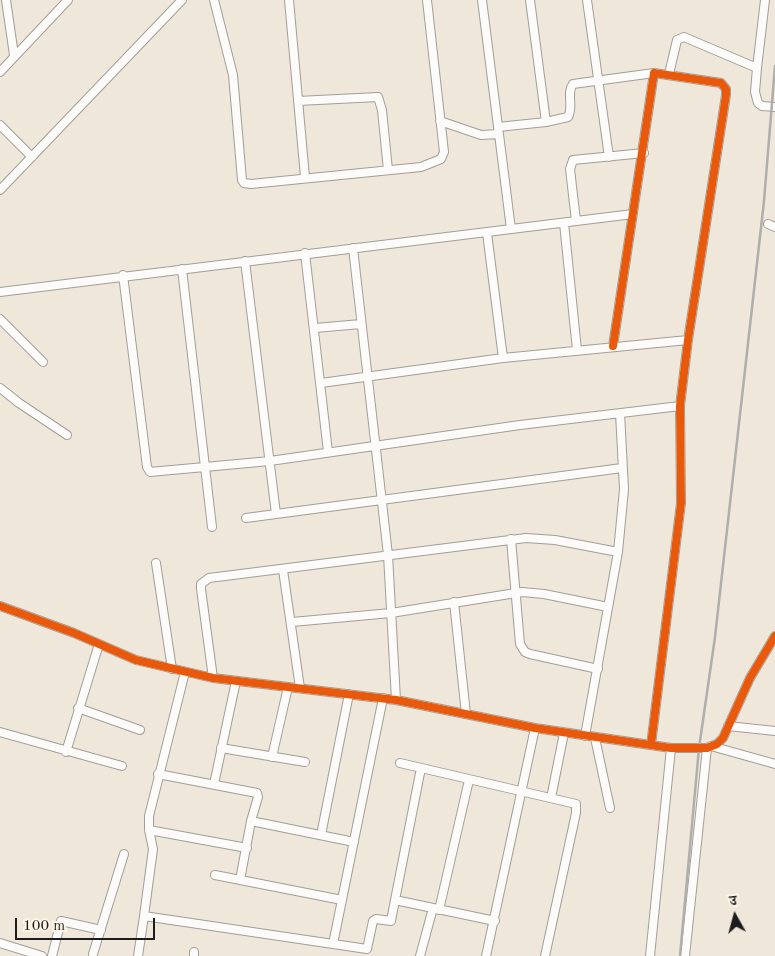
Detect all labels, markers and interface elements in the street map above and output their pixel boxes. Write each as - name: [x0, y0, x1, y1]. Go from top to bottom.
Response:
- north arrow: [710, 891, 760, 941]
- text: उ: [729, 894, 738, 908]
- scale bar: [18, 908, 158, 940]
- text: 100 m: [23, 919, 65, 934]

